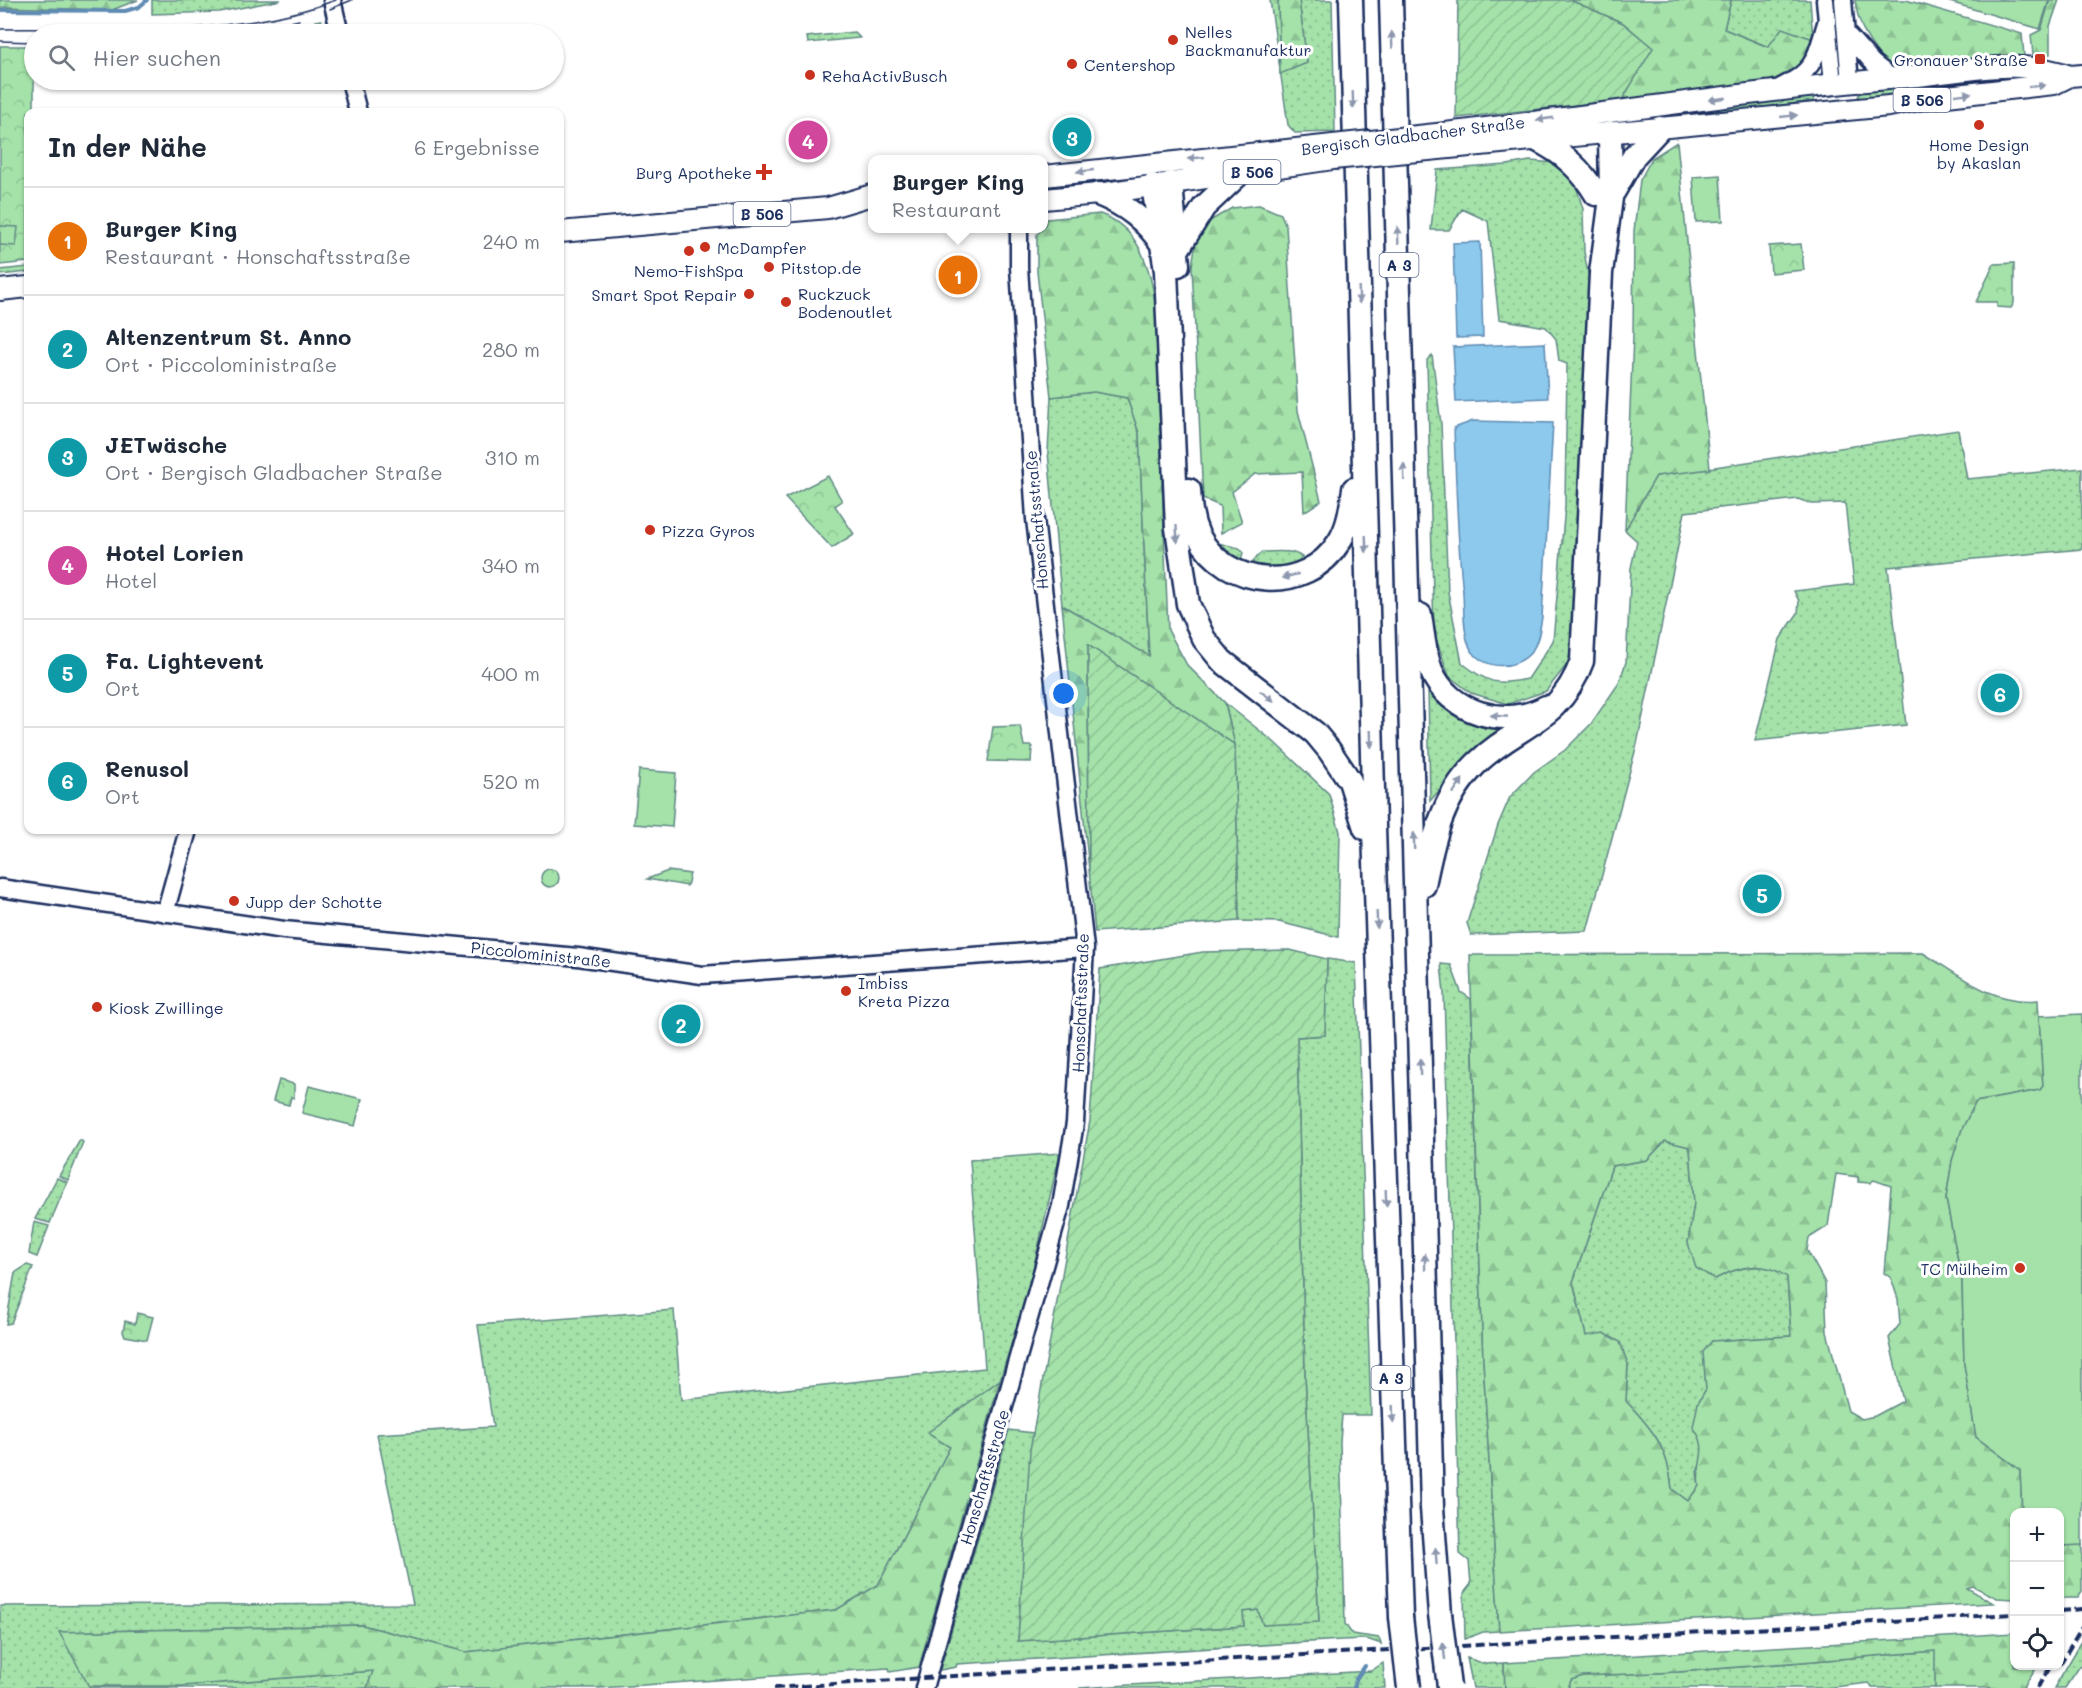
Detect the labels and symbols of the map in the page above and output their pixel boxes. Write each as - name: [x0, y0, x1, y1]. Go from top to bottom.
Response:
- place label: Nelles Backmanufaktur: [1185, 21, 1312, 60]
- one-way arrow: [1388, 31, 1397, 50]
- marker: Nelles Backmanufaktur: [1166, 33, 1180, 47]
- place label: Gronauer Straße: [1894, 49, 2028, 70]
- marker: Gronauer Straße: [2033, 52, 2047, 66]
- place label: Centershop: [1084, 54, 1175, 75]
- marker: Centershop: [1065, 57, 1079, 71]
- place label: RehaActivBusch: [822, 65, 947, 86]
- marker: RehaActivBusch: [803, 68, 817, 82]
- one-way arrow: [2028, 81, 2047, 91]
- road number: B 506: [1894, 88, 1950, 112]
- one-way arrow: [1954, 90, 1973, 99]
- one-way arrow: [1349, 91, 1358, 110]
- one-way arrow: [1707, 94, 1726, 103]
- street label: Bergisch Gladbacher Straße: [1300, 111, 1526, 159]
- one-way arrow: [1780, 111, 1799, 121]
- pin: 3: [1052, 114, 1092, 160]
- one-way arrow: [1535, 115, 1554, 124]
- pin: 4: [788, 118, 828, 162]
- marker: Home Design by Akaslan: [1972, 118, 1986, 132]
- place label: Home Design by Akaslan: [1929, 134, 2029, 173]
- one-way arrow: [1187, 153, 1206, 163]
- road number: B 506: [1224, 160, 1280, 184]
- place label: Burg Apotheke: [636, 162, 752, 183]
- marker: Burg Apotheke: [757, 165, 771, 179]
- one-way arrow: [1075, 166, 1094, 176]
- road number: B 506: [734, 202, 790, 226]
- one-way arrow: [1393, 226, 1403, 245]
- place label: McDampfer: [717, 237, 807, 258]
- marker: McDampfer: [698, 240, 712, 254]
- marker: Nemo-FishSpa: [682, 244, 696, 258]
- pin: 1: [938, 252, 978, 298]
- road number: A 3: [1380, 253, 1418, 277]
- place label: Pitstop.de: [781, 257, 862, 278]
- place label: Nemo-FishSpa: [634, 260, 744, 281]
- marker: Pitstop.de: [762, 260, 776, 274]
- place label: Ruckzuck Bodenoutlet: [798, 283, 893, 322]
- place label: Smart Spot Repair: [592, 284, 737, 305]
- one-way arrow: [1354, 286, 1364, 305]
- marker: Smart Spot Repair: [742, 287, 756, 301]
- marker: Ruckzuck Bodenoutlet: [779, 295, 793, 309]
- street label: Honschaftsstraße: [1019, 449, 1053, 591]
- one-way arrow: [1400, 462, 1409, 481]
- place label: Pizza Gyros: [662, 520, 755, 541]
- marker: Pizza Gyros: [643, 523, 657, 537]
- one-way arrow: [1172, 525, 1182, 544]
- one-way arrow: [1361, 534, 1371, 553]
- one-way arrow: [1281, 572, 1299, 582]
- pin: 6: [1980, 670, 2020, 716]
- your location: [1049, 679, 1078, 708]
- one-way arrow: [1258, 690, 1274, 702]
- one-way arrow: [1489, 712, 1508, 721]
- one-way arrow: [1367, 729, 1376, 748]
- one-way arrow: [1452, 778, 1463, 794]
- one-way arrow: [1409, 832, 1419, 851]
- pin: 5: [1742, 872, 1782, 916]
- place label: Jupp der Schotte: [246, 891, 383, 912]
- marker: Jupp der Schotte: [227, 894, 241, 908]
- one-way arrow: [1372, 910, 1381, 929]
- street label: Honschaftsstraße: [1067, 933, 1093, 1073]
- street label: Piccoloministraße: [470, 936, 612, 972]
- place label: Imbiss Kreta Pizza: [858, 972, 950, 1011]
- marker: Imbiss Kreta Pizza: [839, 984, 853, 998]
- place label: Kiosk Zwillinge: [109, 997, 224, 1018]
- marker: Kiosk Zwillinge: [90, 1000, 104, 1014]
- pin: 2: [662, 1002, 700, 1046]
- one-way arrow: [1415, 1058, 1424, 1077]
- one-way arrow: [1381, 1188, 1390, 1207]
- one-way arrow: [1420, 1253, 1430, 1272]
- place label: TC Mülheim: [1920, 1258, 2008, 1279]
- marker: TC Mülheim: [2013, 1261, 2027, 1275]
- road number: A 3: [1372, 1366, 1410, 1390]
- one-way arrow: [1388, 1404, 1397, 1423]
- street label: Honschaftsstraße: [955, 1407, 1013, 1547]
- one-way arrow: [1431, 1546, 1440, 1565]
- one-way arrow: [1439, 1641, 1449, 1660]

